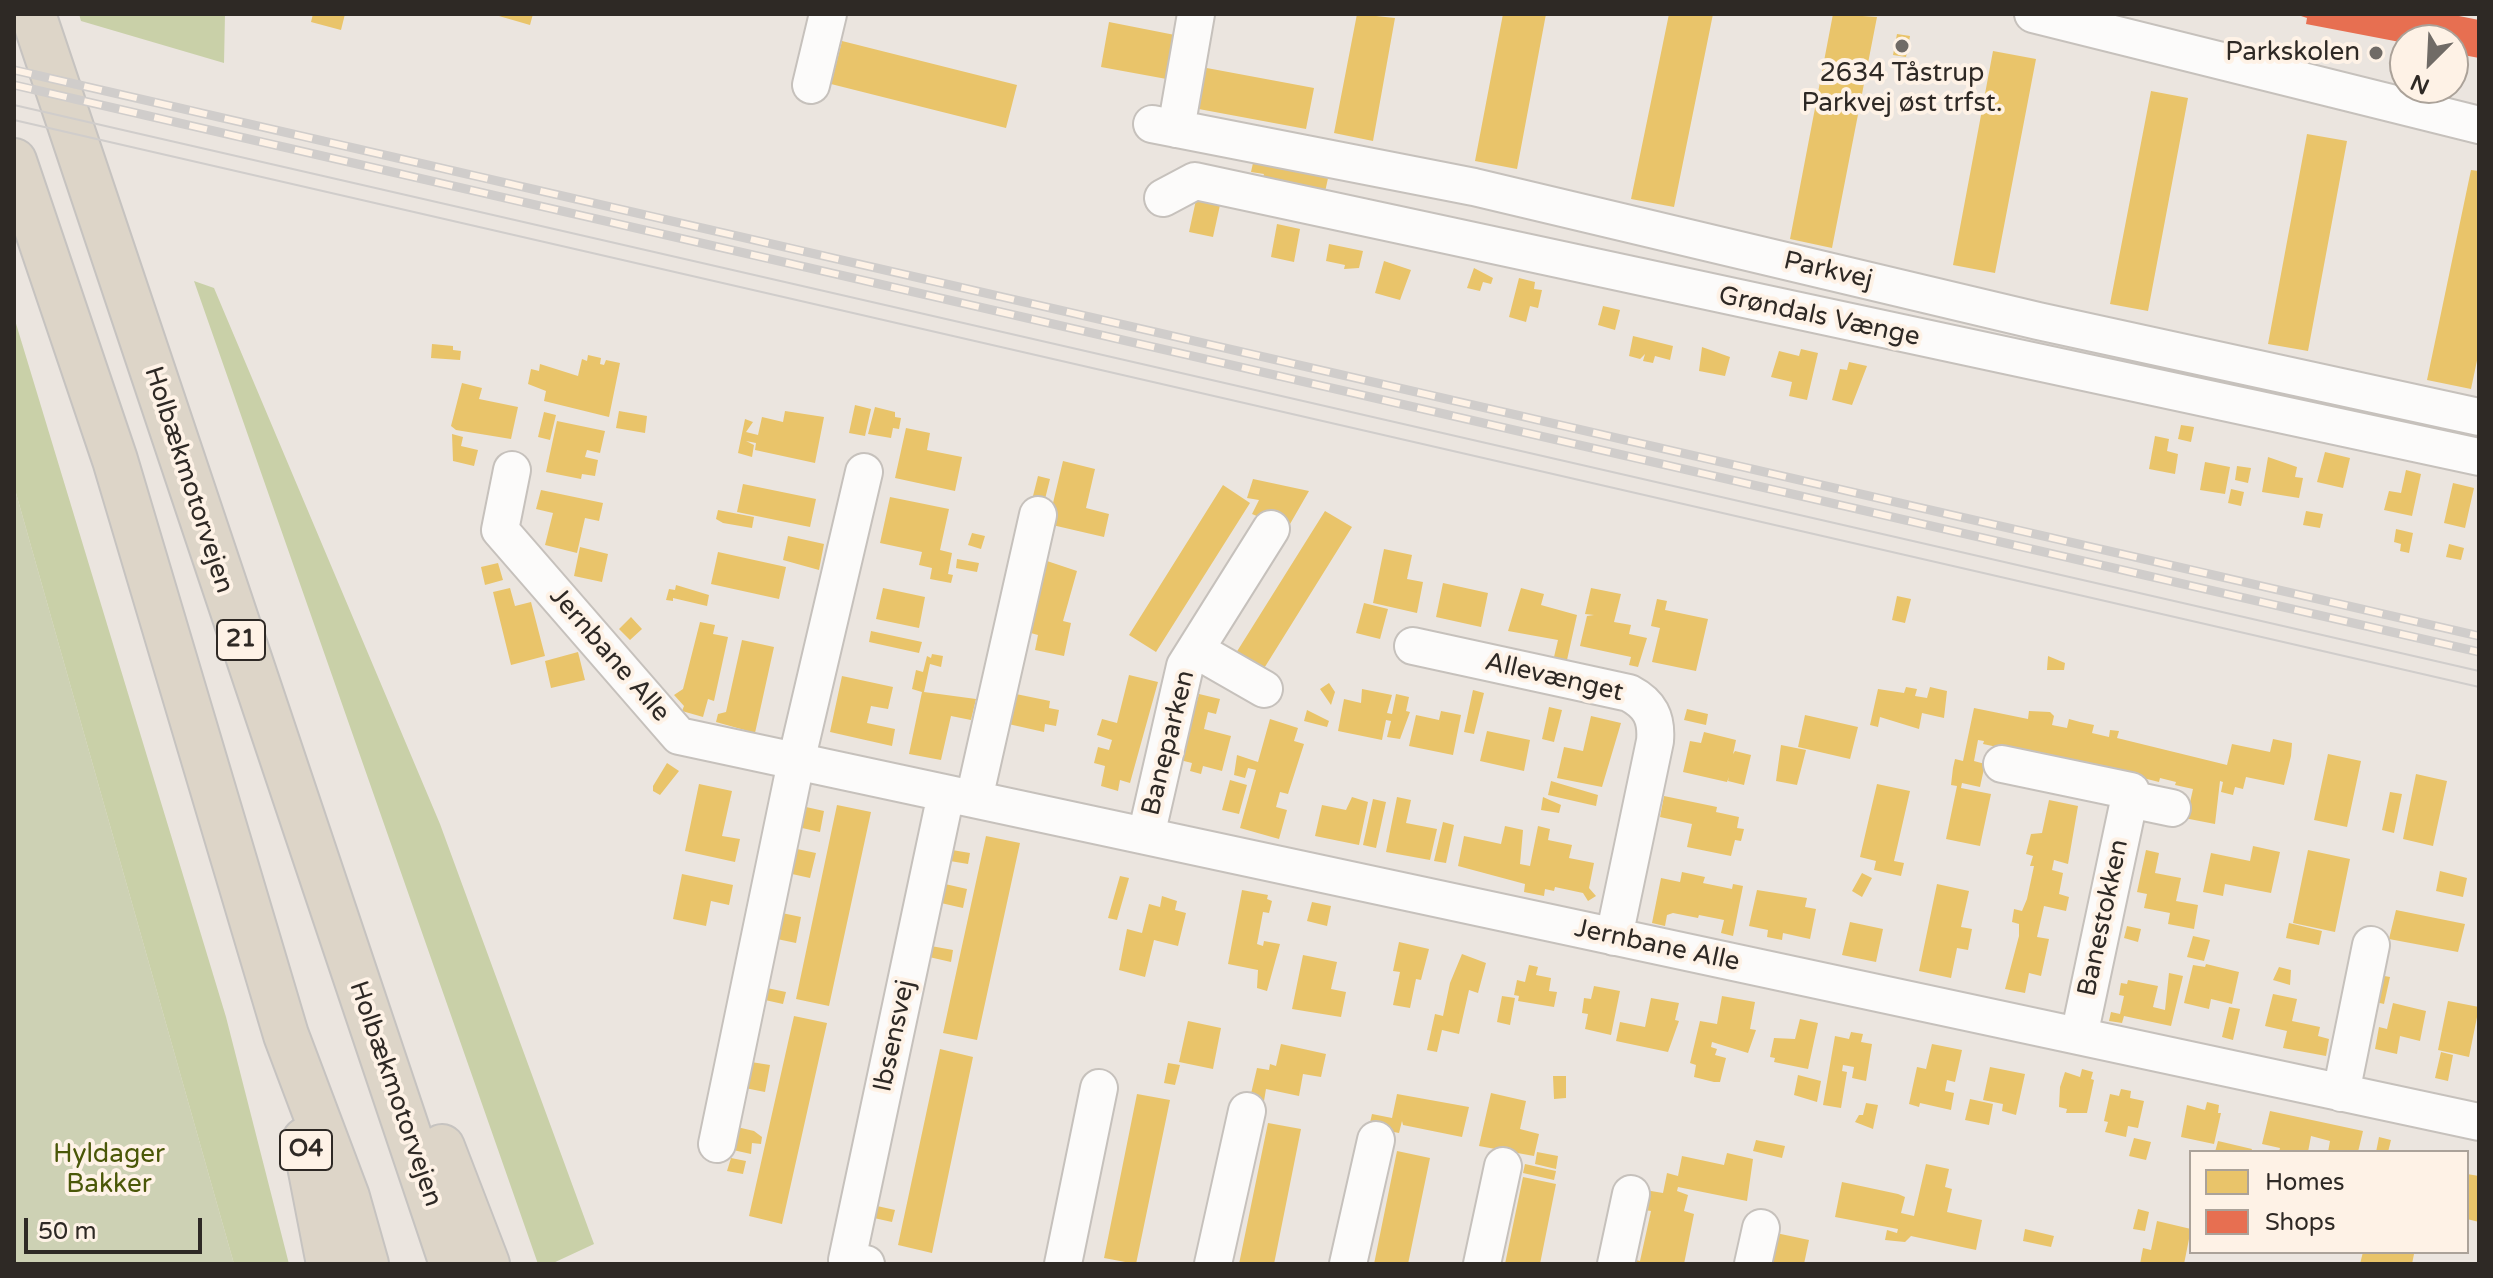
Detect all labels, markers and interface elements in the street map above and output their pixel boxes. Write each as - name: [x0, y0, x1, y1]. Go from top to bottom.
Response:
- north arrow: [2389, 24, 2469, 104]
- marker: 2634 Tåstrup Parkvej øst trfst.: [1893, 37, 1911, 55]
- place label: Parkskolen: [2225, 37, 2360, 69]
- marker: Parkskolen: [2367, 44, 2385, 62]
- place label: 2634 Tåstrup Parkvej øst trfst.: [1802, 58, 2002, 120]
- text: N: [2407, 69, 2433, 100]
- street label: Parkvej: [1780, 246, 1876, 296]
- street label: Grøndals Vænge: [1716, 280, 1922, 354]
- street label: Holbækmotorvejen: [137, 363, 239, 597]
- street label: Jernbane Alle: [542, 581, 676, 729]
- road number: 21: [217, 620, 265, 660]
- street label: Allevænget: [1482, 647, 1626, 709]
- street label: Baneparken: [1136, 667, 1202, 819]
- street label: Banestokken: [2072, 837, 2136, 999]
- street label: Jernbane Alle: [1572, 913, 1742, 979]
- street label: Holbækmotorvejen: [342, 977, 448, 1211]
- street label: Ibsensvej: [868, 977, 922, 1095]
- road number: O4: [280, 1130, 332, 1170]
- park label: Hyldager Bakker: [53, 1139, 165, 1200]
- legend: [2189, 1150, 2469, 1254]
- text: Homes: [2265, 1168, 2345, 1197]
- scale bar: [28, 1202, 206, 1252]
- text: Shops: [2265, 1208, 2335, 1237]
- text: 50 m: [38, 1217, 96, 1246]

